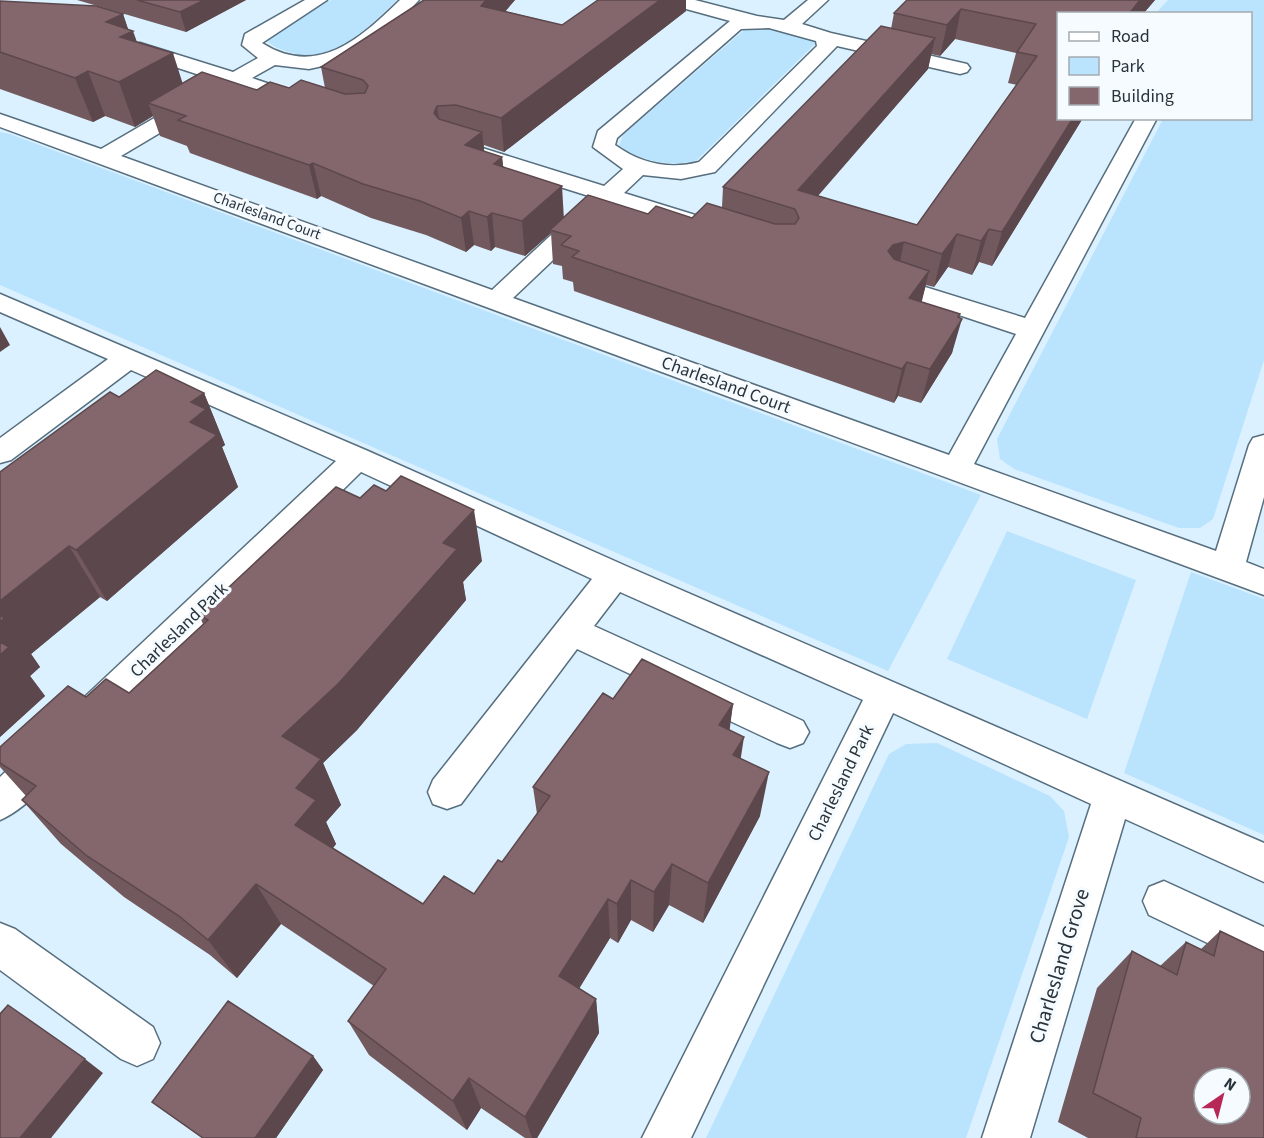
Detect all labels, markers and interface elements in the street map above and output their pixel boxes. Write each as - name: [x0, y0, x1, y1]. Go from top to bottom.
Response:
- legend: [1057, 12, 1252, 120]
- text: Road: [1111, 24, 1150, 49]
- text: Park: [1111, 54, 1145, 79]
- text: Building: [1111, 84, 1174, 109]
- street label: Charlesland Court: [210, 187, 324, 245]
- street label: Charlesland Court: [658, 350, 794, 420]
- street label: Charlesland Park: [125, 577, 233, 683]
- street label: Charlesland Park: [802, 720, 880, 846]
- street label: Charlesland Grove: [1021, 885, 1097, 1047]
- north arrow: [1192, 1066, 1252, 1126]
- text: N: [1219, 1072, 1241, 1097]

